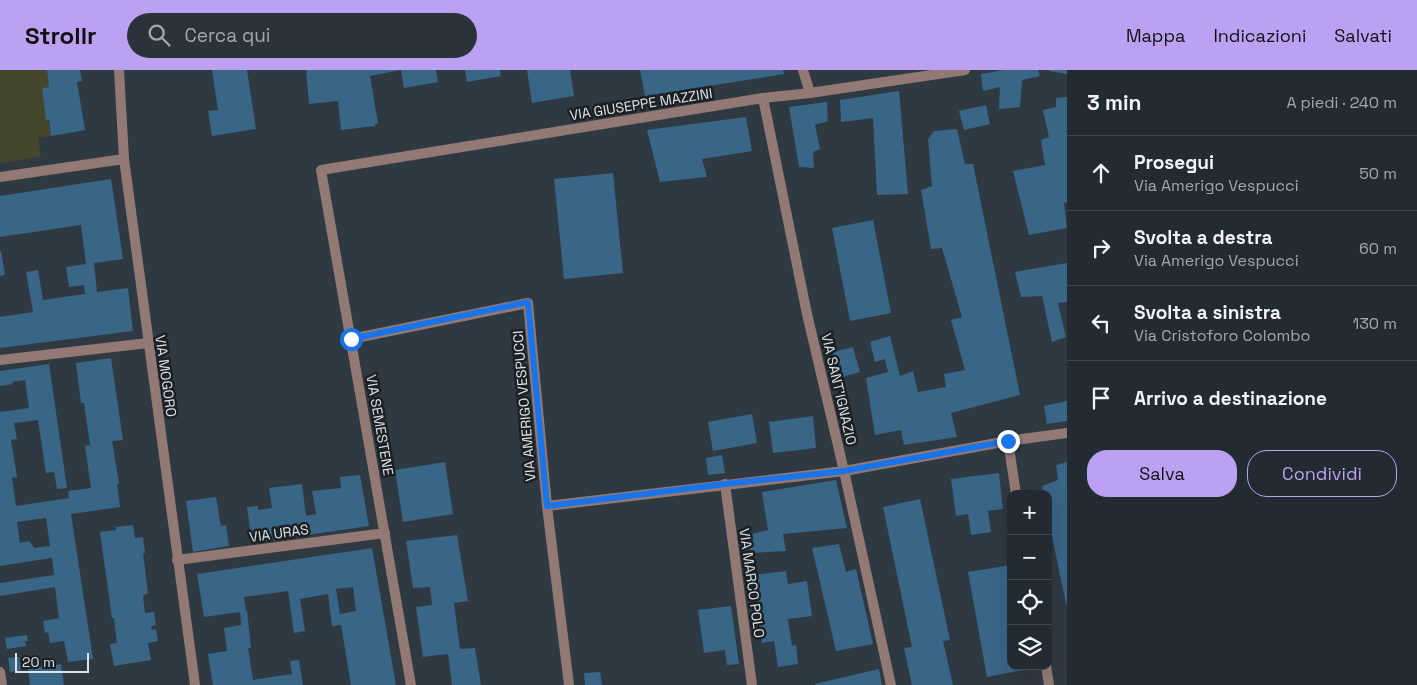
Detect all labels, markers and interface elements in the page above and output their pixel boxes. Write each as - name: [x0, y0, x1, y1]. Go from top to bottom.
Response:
- search box: [127, 13, 477, 58]
- text: Strollr: [25, 20, 97, 51]
- icon: search: [145, 21, 173, 49]
- text: Cerca qui: [185, 23, 271, 48]
- text: Mappa: [1126, 24, 1185, 47]
- text: Indicazioni: [1213, 24, 1306, 47]
- text: Salvati: [1334, 24, 1392, 47]
- street label: VIA GIUSEPPE MAZZINI: [568, 84, 714, 124]
- text: 3 min: [1087, 89, 1142, 116]
- text: A piedi · 240 m: [1287, 92, 1397, 113]
- text: Prosegui: [1134, 150, 1214, 175]
- icon: ahead: [1087, 159, 1115, 187]
- text: 50 m: [1359, 163, 1397, 184]
- text: Via Amerigo Vespucci: [1134, 175, 1299, 196]
- text: Svolta a destra: [1134, 225, 1272, 250]
- icon: right: [1087, 234, 1115, 262]
- text: 60 m: [1359, 238, 1397, 259]
- text: Via Amerigo Vespucci: [1134, 250, 1299, 271]
- text: Svolta a sinistra: [1134, 300, 1281, 325]
- icon: left: [1087, 309, 1115, 337]
- text: 130 m: [1353, 313, 1397, 334]
- text: Via Cristoforo Colombo: [1134, 325, 1311, 346]
- route start: [340, 328, 363, 351]
- street label: VIA AMERIGO VESPUCCI: [508, 330, 540, 482]
- street label: VIA SANT'IGNAZIO: [817, 331, 861, 447]
- street label: VIA MOGORO: [151, 334, 181, 418]
- street label: VIA SEMESTENE: [362, 373, 398, 477]
- icon: arrive: [1087, 384, 1115, 412]
- text: Arrivo a destinazione: [1134, 386, 1327, 411]
- route end: [997, 430, 1020, 453]
- button: Salva: [1087, 450, 1237, 497]
- button: Condividi: [1247, 450, 1397, 497]
- map controls: [1007, 490, 1052, 670]
- button: +: [1007, 490, 1052, 535]
- street label: VIA URAS: [248, 520, 310, 546]
- street label: VIA MARCO POLO: [735, 527, 769, 639]
- button: −: [1007, 535, 1052, 580]
- button: locate: [1007, 580, 1052, 625]
- button: layers: [1007, 625, 1052, 670]
- scale bar: [15, 650, 89, 673]
- text: 20 m: [22, 653, 55, 671]

